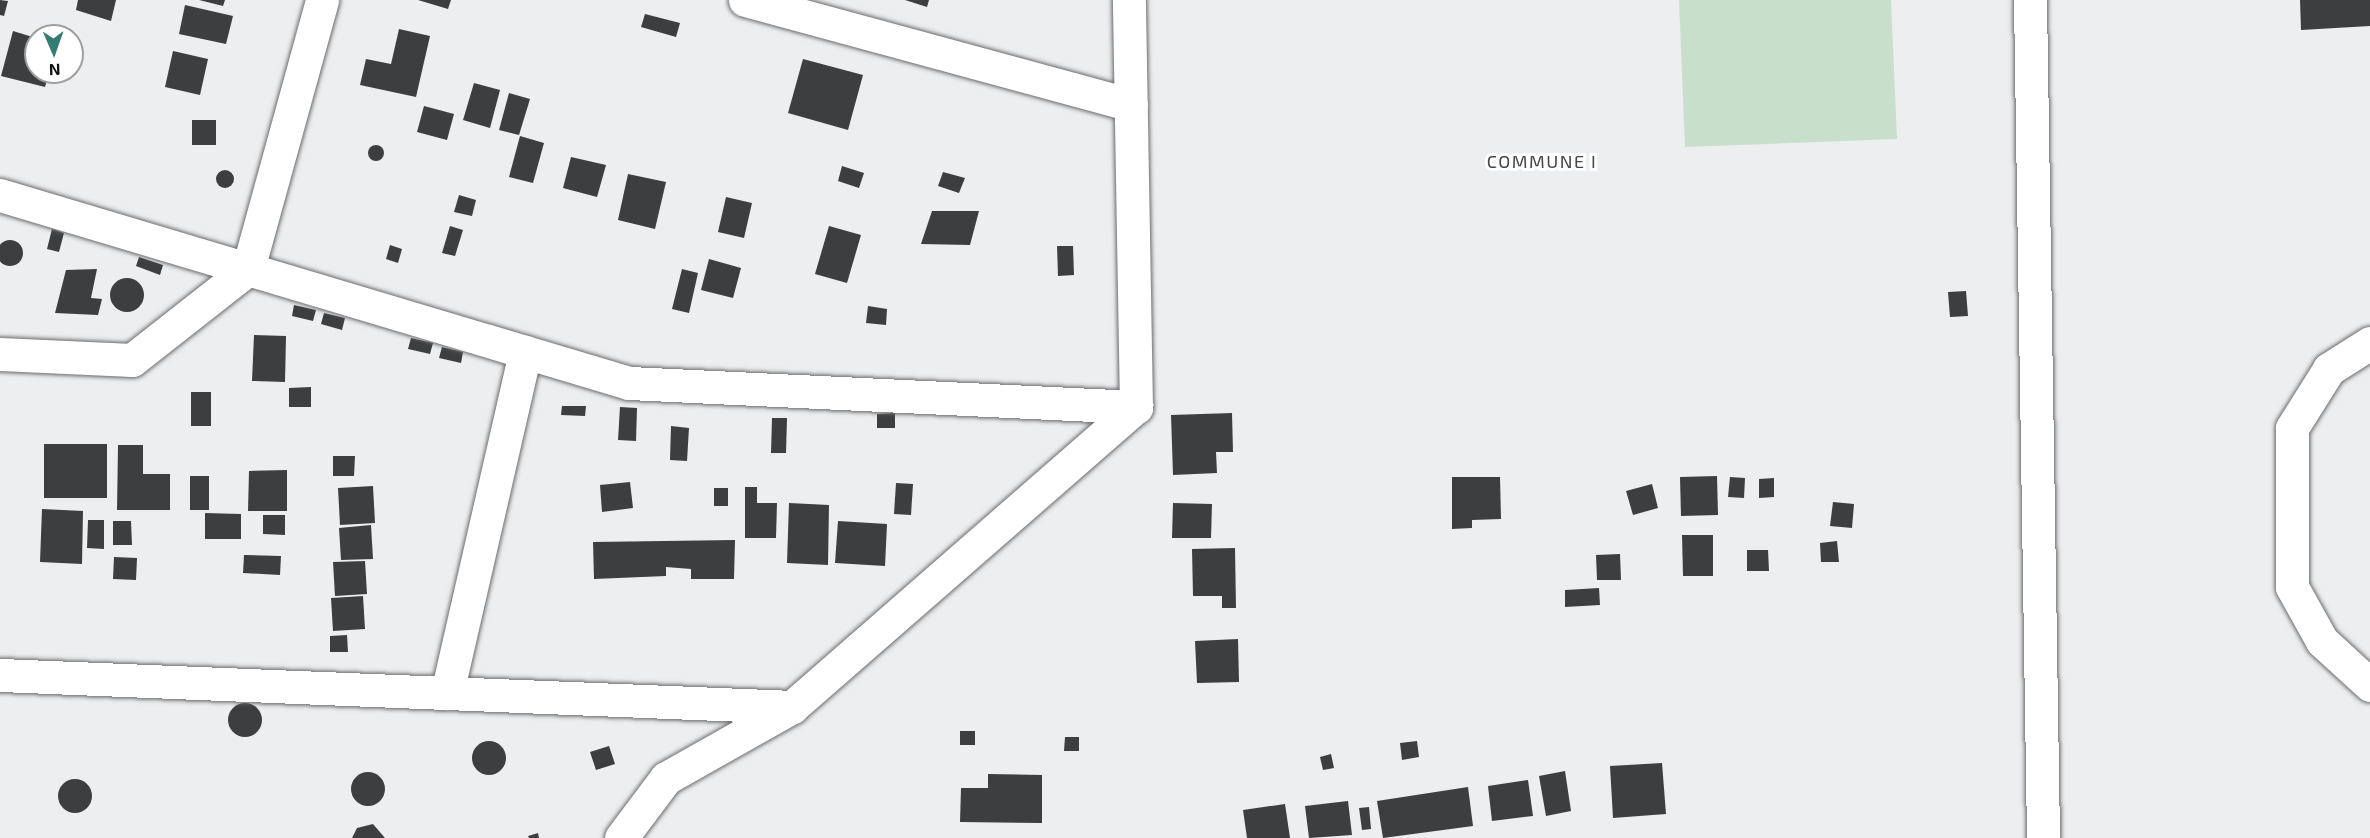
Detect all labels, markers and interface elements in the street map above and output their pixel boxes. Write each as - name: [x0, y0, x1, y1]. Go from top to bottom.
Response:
- north arrow: [24, 24, 84, 84]
- text: N: [48, 61, 61, 80]
- district label: COMMUNE I: [1487, 150, 1597, 172]

